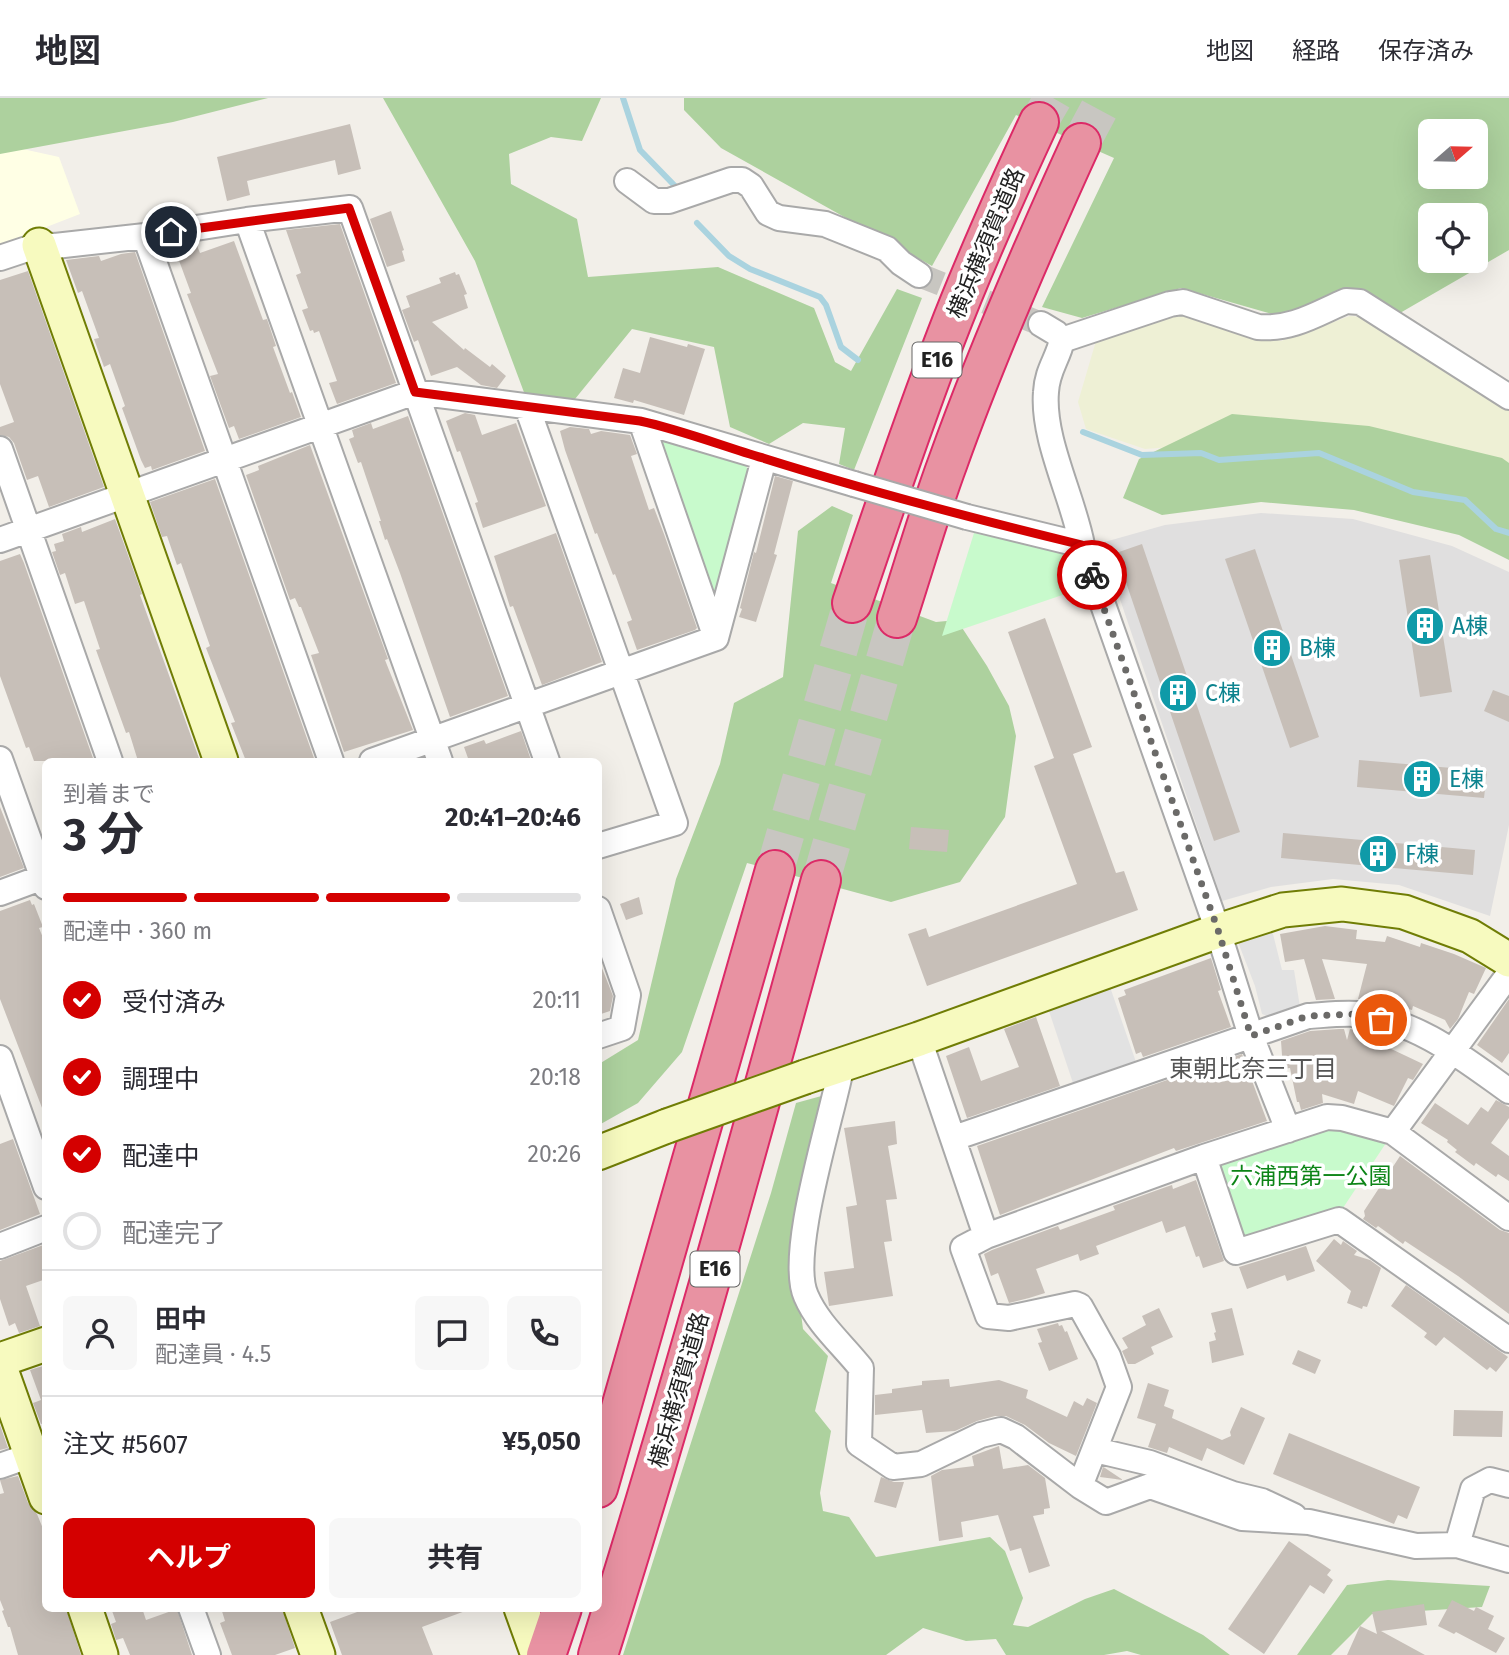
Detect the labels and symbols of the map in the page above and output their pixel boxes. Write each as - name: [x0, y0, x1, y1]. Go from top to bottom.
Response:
- north arrow: [1418, 119, 1488, 189]
- street label: 横浜横須賀道路: [942, 163, 1030, 323]
- pin: [141, 202, 201, 262]
- road number: E16: [912, 342, 962, 378]
- courier: [1057, 540, 1127, 610]
- building icon: A棟: [1404, 605, 1446, 647]
- place label: A棟: [1452, 612, 1488, 640]
- building icon: B棟: [1251, 627, 1293, 669]
- place label: B棟: [1299, 634, 1336, 662]
- building icon: C棟: [1157, 672, 1199, 714]
- place label: C棟: [1205, 679, 1241, 707]
- building icon: E棟: [1401, 758, 1443, 800]
- place label: E棟: [1449, 765, 1484, 793]
- building icon: F棟: [1357, 833, 1399, 875]
- place label: F棟: [1405, 840, 1439, 868]
- pin: [1351, 990, 1411, 1050]
- district label: 東朝比奈三丁目: [1169, 1055, 1337, 1083]
- park label: 六浦西第一公園: [1231, 1162, 1392, 1190]
- road number: E16: [690, 1252, 740, 1286]
- street label: 横浜横須賀道路: [643, 1309, 715, 1471]

